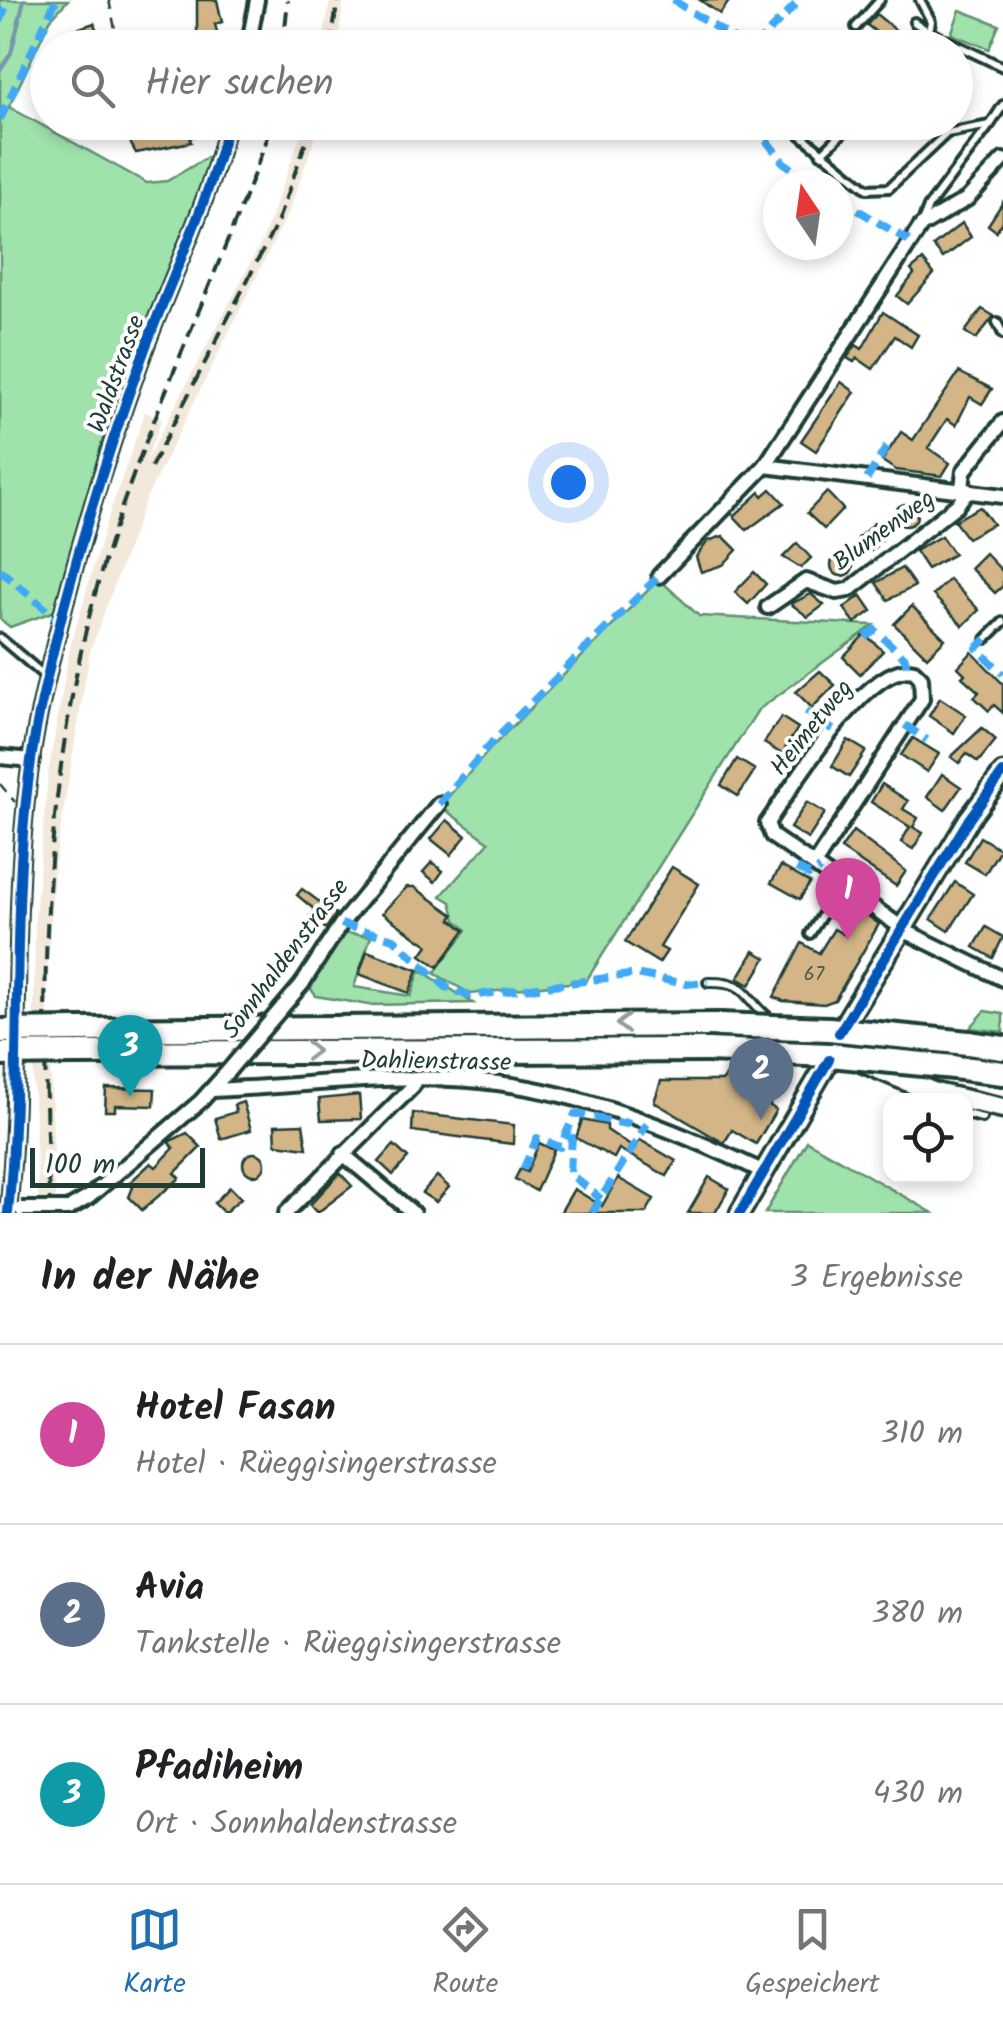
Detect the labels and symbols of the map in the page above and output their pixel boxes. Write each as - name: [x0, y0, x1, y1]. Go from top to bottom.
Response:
- north arrow: [763, 170, 853, 260]
- street label: Waldstrasse: [77, 309, 157, 439]
- your location: [543, 457, 594, 508]
- street label: Blumenweg: [824, 480, 944, 582]
- street label: Heimetweg: [760, 671, 864, 785]
- pin: 1: [816, 858, 880, 940]
- street label: Sonnhaldenstrasse: [212, 870, 360, 1048]
- house number: 67: [804, 959, 825, 991]
- one-way arrow: [614, 1013, 630, 1035]
- pin: 3: [98, 1014, 162, 1097]
- pin: 2: [728, 1038, 794, 1120]
- one-way arrow: [306, 1040, 321, 1062]
- street label: Dahlienstrasse: [360, 1041, 512, 1083]
- scale bar: [30, 1143, 205, 1188]

